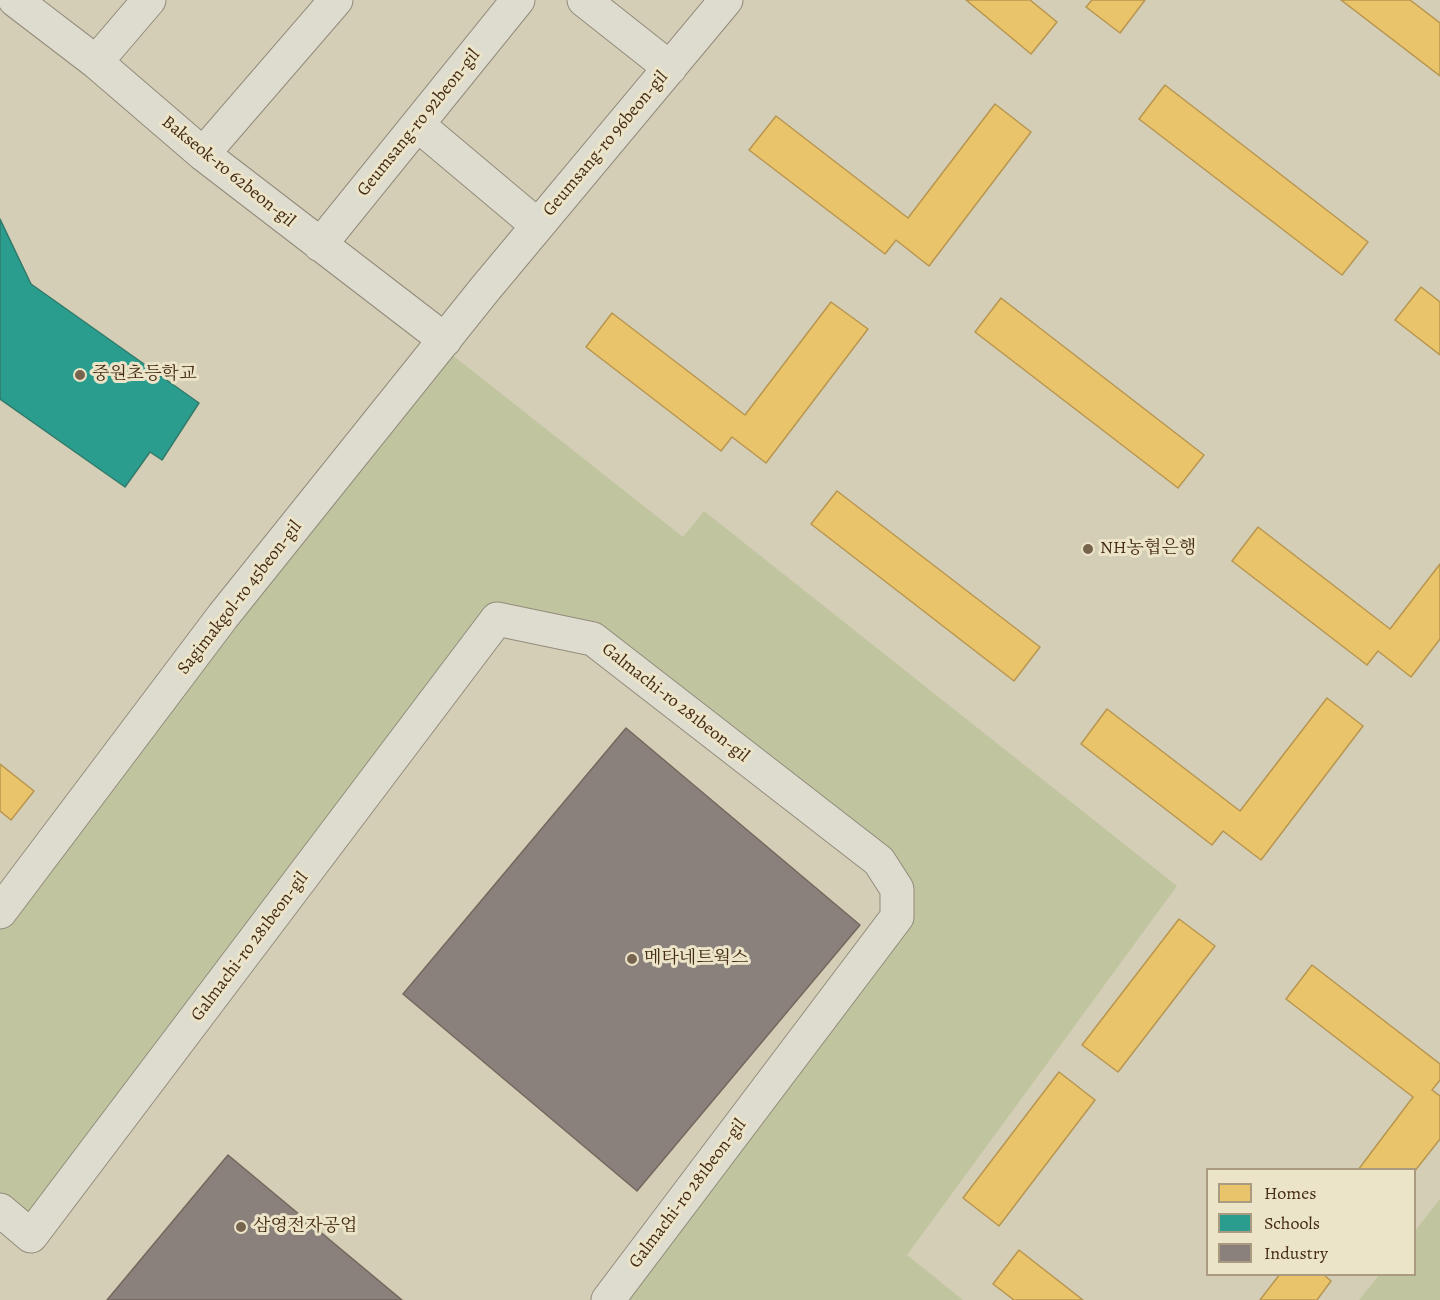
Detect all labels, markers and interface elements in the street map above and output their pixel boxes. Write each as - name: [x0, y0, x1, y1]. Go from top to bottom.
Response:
- street label: Geumsang-ro 92beon-gil: [353, 45, 485, 201]
- street label: Geumsang-ro 96beon-gil: [539, 67, 673, 221]
- street label: Bakseok-ro 62beon-gil: [157, 112, 299, 232]
- place label: 중원초등학교: [92, 364, 196, 386]
- marker: 중원초등학교: [73, 368, 87, 382]
- street label: Sagimakgol-ro 45beon-gil: [173, 517, 307, 679]
- place label: NH농협은행: [1100, 538, 1196, 560]
- marker: NH농협은행: [1081, 542, 1095, 556]
- street label: Galmachi-ro 281beon-gil: [597, 639, 753, 767]
- street label: Galmachi-ro 281beon-gil: [187, 868, 313, 1026]
- place label: 메타네트웍스: [644, 948, 748, 970]
- marker: 메타네트웍스: [625, 952, 639, 966]
- street label: Galmachi-ro 281beon-gil: [625, 1115, 751, 1273]
- legend: [1206, 1168, 1416, 1276]
- text: Homes: [1264, 1181, 1316, 1205]
- text: Schools: [1264, 1211, 1320, 1235]
- place label: 삼영전자공업: [253, 1216, 357, 1238]
- marker: 삼영전자공업: [234, 1220, 248, 1234]
- text: Industry: [1264, 1241, 1328, 1265]

